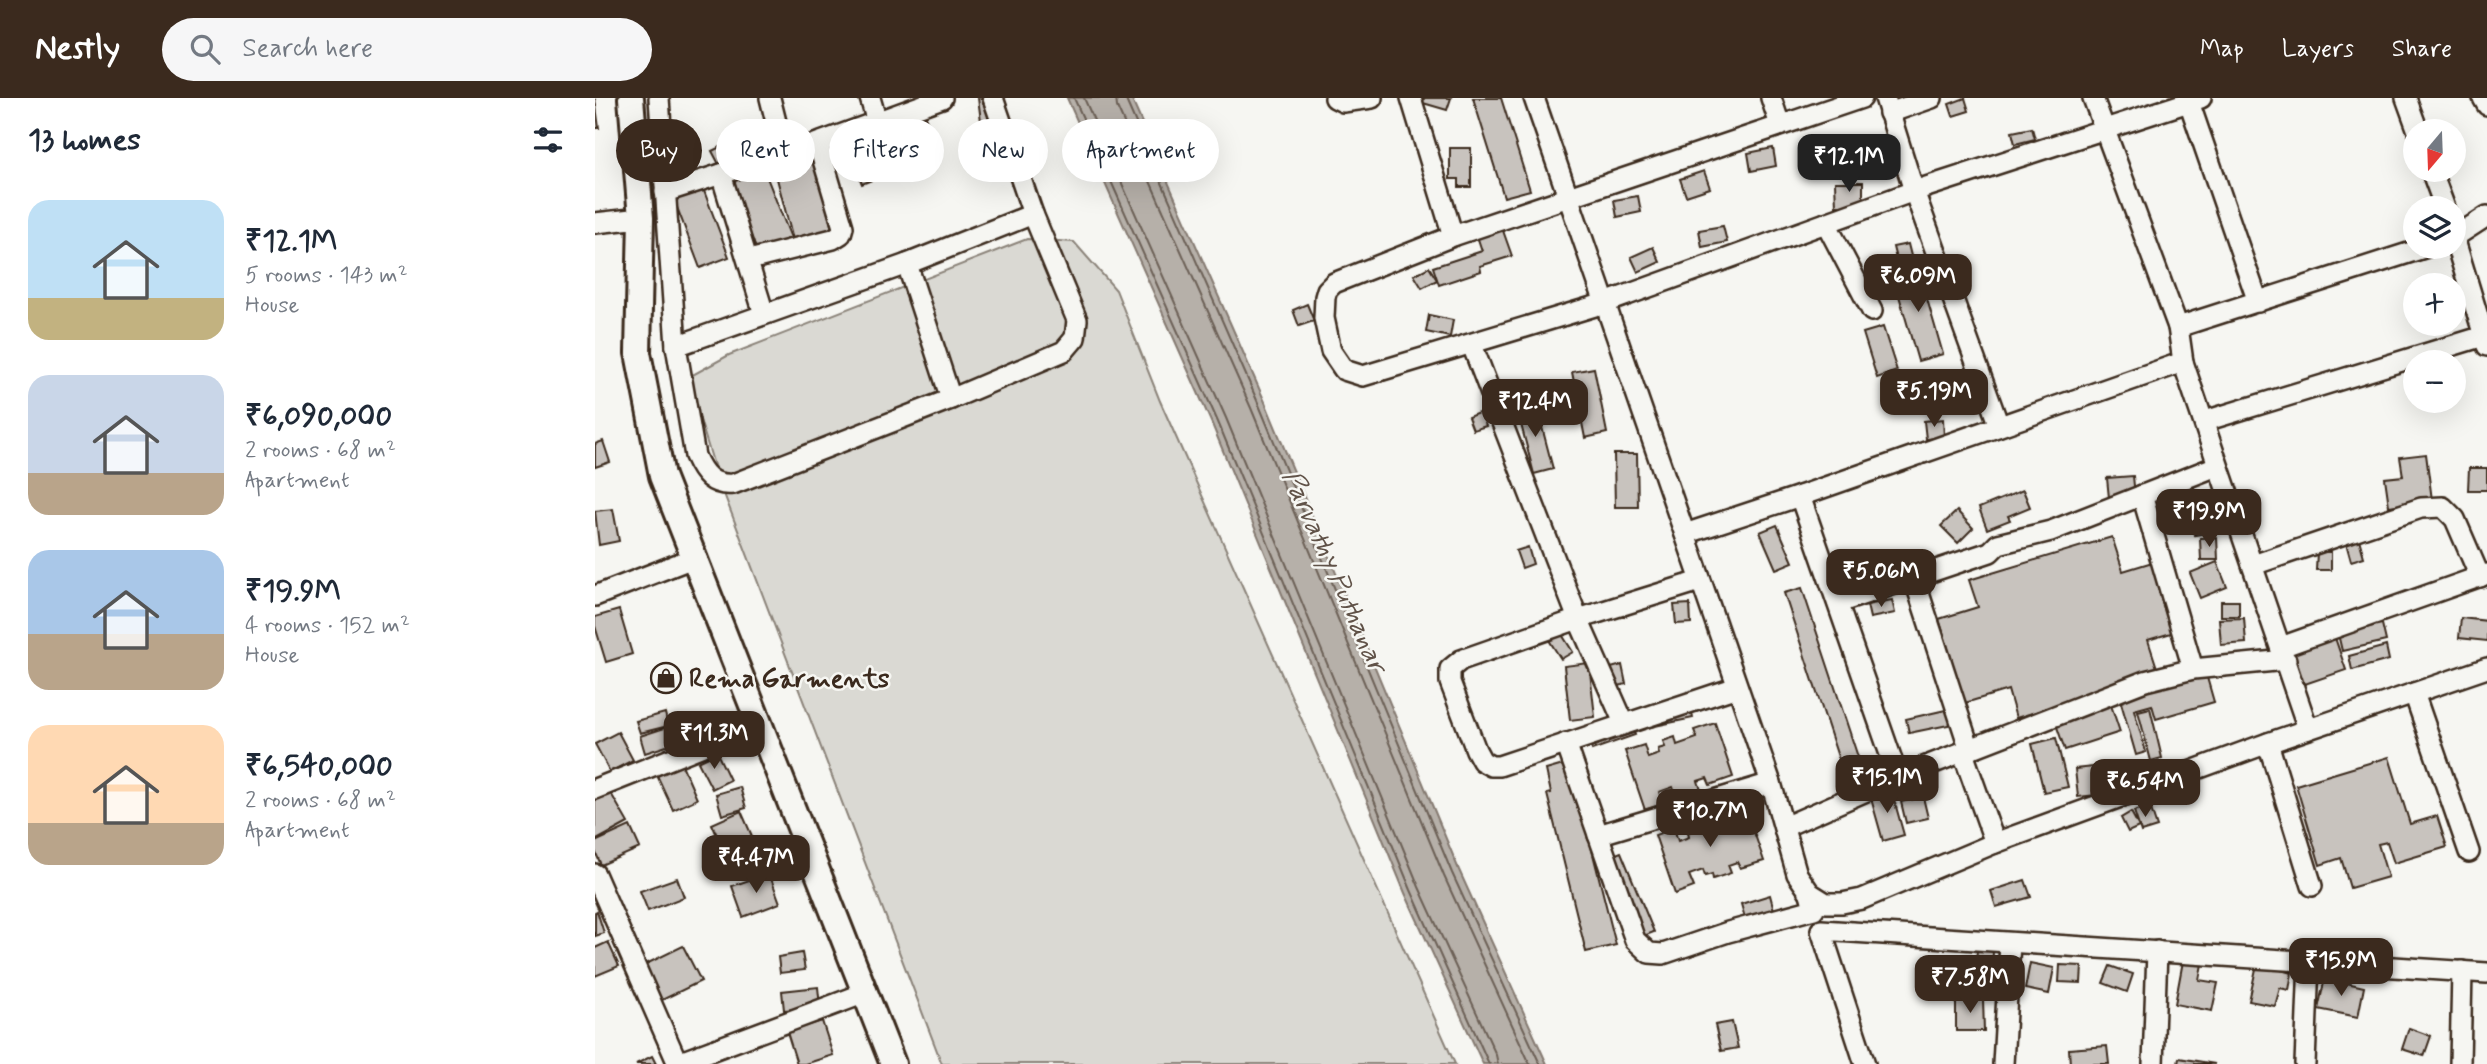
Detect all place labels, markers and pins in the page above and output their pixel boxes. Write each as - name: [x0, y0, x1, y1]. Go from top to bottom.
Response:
- pin: ₹12.1M: [1792, 134, 1906, 194]
- pin: ₹6.09M: [1861, 254, 1975, 314]
- pin: ₹5.19M: [1877, 370, 1991, 429]
- pin: ₹12.4M: [1478, 380, 1592, 439]
- pin: ₹19.9M: [2152, 490, 2266, 549]
- pin: ₹5.06M: [1824, 550, 1938, 609]
- shop icon: Rema Garments: [649, 661, 683, 695]
- place label: Rema Garments: [689, 663, 890, 697]
- pin: ₹11.3M: [657, 712, 771, 771]
- pin: ₹15.1M: [1830, 756, 1944, 815]
- pin: ₹6.54M: [2088, 760, 2202, 819]
- pin: ₹10.7M: [1653, 790, 1767, 849]
- pin: ₹4.47M: [699, 836, 813, 895]
- pin: ₹15.9M: [2284, 939, 2398, 998]
- pin: ₹7.58M: [1913, 956, 2027, 1015]

